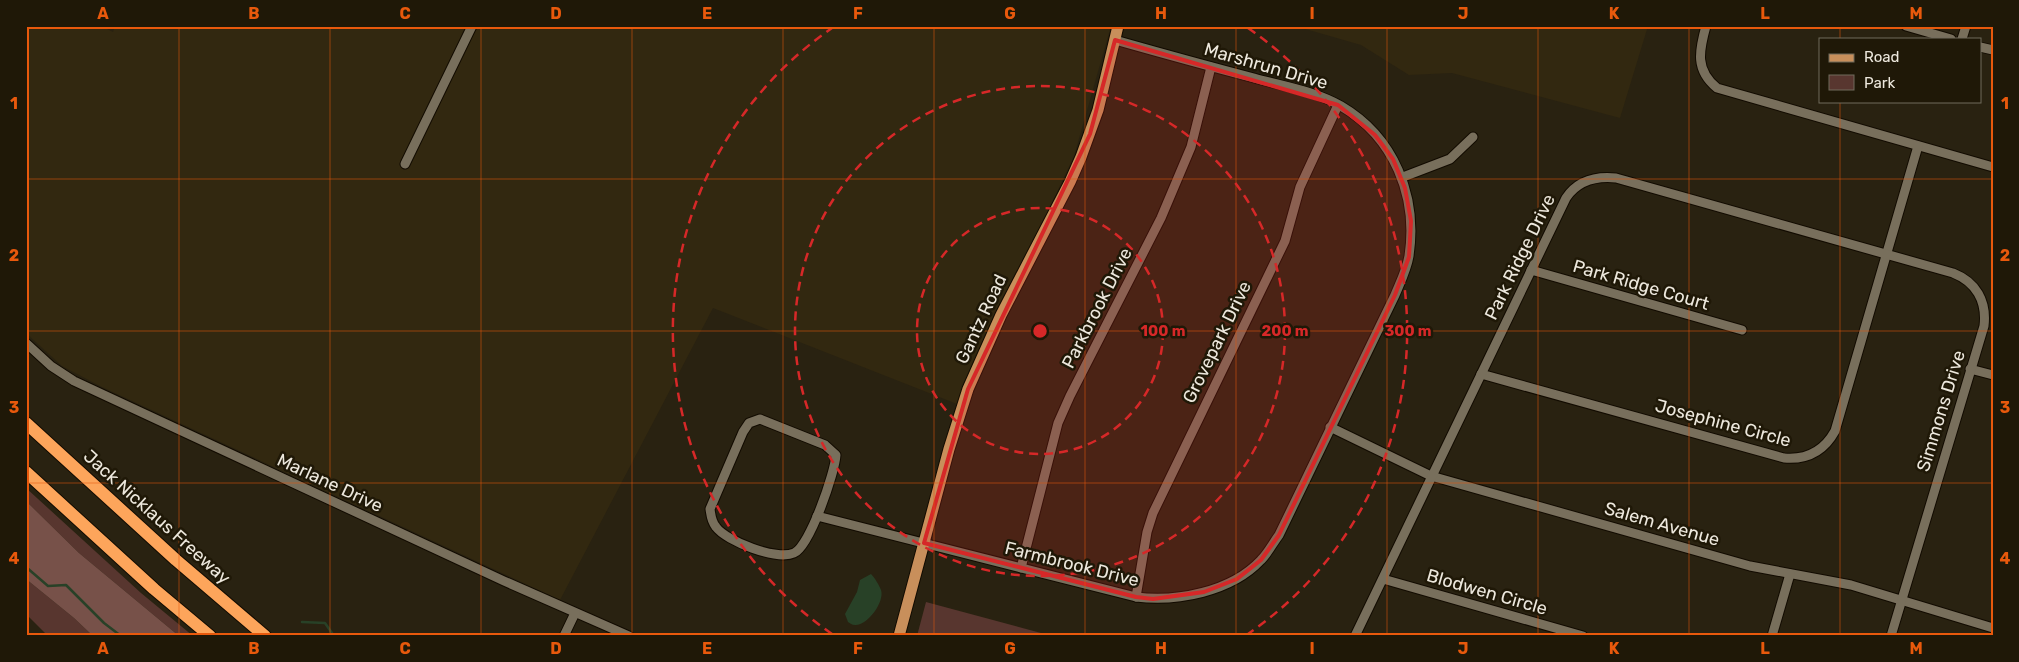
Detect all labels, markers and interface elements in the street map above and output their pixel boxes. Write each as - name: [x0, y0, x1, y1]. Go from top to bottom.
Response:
- text: A: [97, 4, 109, 23]
- text: B: [248, 4, 260, 23]
- text: C: [399, 4, 411, 23]
- text: D: [550, 4, 562, 23]
- text: E: [702, 4, 712, 23]
- text: F: [853, 4, 863, 23]
- text: G: [1004, 4, 1016, 23]
- text: H: [1155, 4, 1167, 23]
- text: I: [1309, 4, 1315, 23]
- text: J: [1458, 4, 1468, 23]
- text: K: [1609, 4, 1620, 23]
- text: L: [1760, 4, 1770, 23]
- text: M: [1909, 4, 1923, 23]
- street label: Marshrun Drive: [1202, 38, 1330, 94]
- legend: [1819, 38, 1982, 102]
- text: Road: [1864, 48, 1900, 66]
- text: Park: [1864, 74, 1895, 92]
- text: 1: [10, 94, 18, 113]
- text: 1: [2001, 94, 2009, 113]
- street label: Park Ridge Drive: [1480, 191, 1560, 323]
- street label: Parkbrook Drive: [1057, 244, 1137, 372]
- text: 2: [9, 246, 19, 265]
- text: 2: [2000, 246, 2010, 265]
- street label: Park Ridge Court: [1570, 255, 1712, 315]
- street label: Gantz Road: [951, 271, 1011, 367]
- street label: Grovepark Drive: [1178, 277, 1256, 407]
- centre of rings: [1031, 322, 1049, 340]
- text: 100 m: [1141, 322, 1185, 340]
- text: 200 m: [1261, 322, 1309, 340]
- text: 300 m: [1384, 322, 1432, 340]
- street label: Simmons Drive: [1912, 348, 1970, 474]
- street label: Josephine Circle: [1653, 394, 1793, 452]
- text: 3: [9, 398, 19, 417]
- text: 3: [2000, 398, 2010, 417]
- street label: Jack Nicklaus Freeway: [79, 445, 235, 589]
- street label: Marlane Drive: [274, 449, 386, 517]
- street label: Salem Avenue: [1602, 497, 1722, 551]
- street label: Farmbrook Drive: [1003, 537, 1141, 591]
- text: 4: [9, 549, 20, 568]
- text: 4: [2000, 549, 2011, 568]
- street label: Blodwen Circle: [1424, 564, 1550, 620]
- text: A: [97, 639, 109, 658]
- text: B: [248, 639, 260, 658]
- text: C: [399, 639, 411, 658]
- text: D: [550, 639, 562, 658]
- text: E: [702, 639, 712, 658]
- text: F: [853, 639, 863, 658]
- text: G: [1004, 639, 1016, 658]
- text: H: [1155, 639, 1167, 658]
- text: I: [1309, 639, 1315, 658]
- text: J: [1458, 639, 1468, 658]
- text: K: [1609, 639, 1620, 658]
- text: L: [1760, 639, 1770, 658]
- text: M: [1909, 639, 1923, 658]

